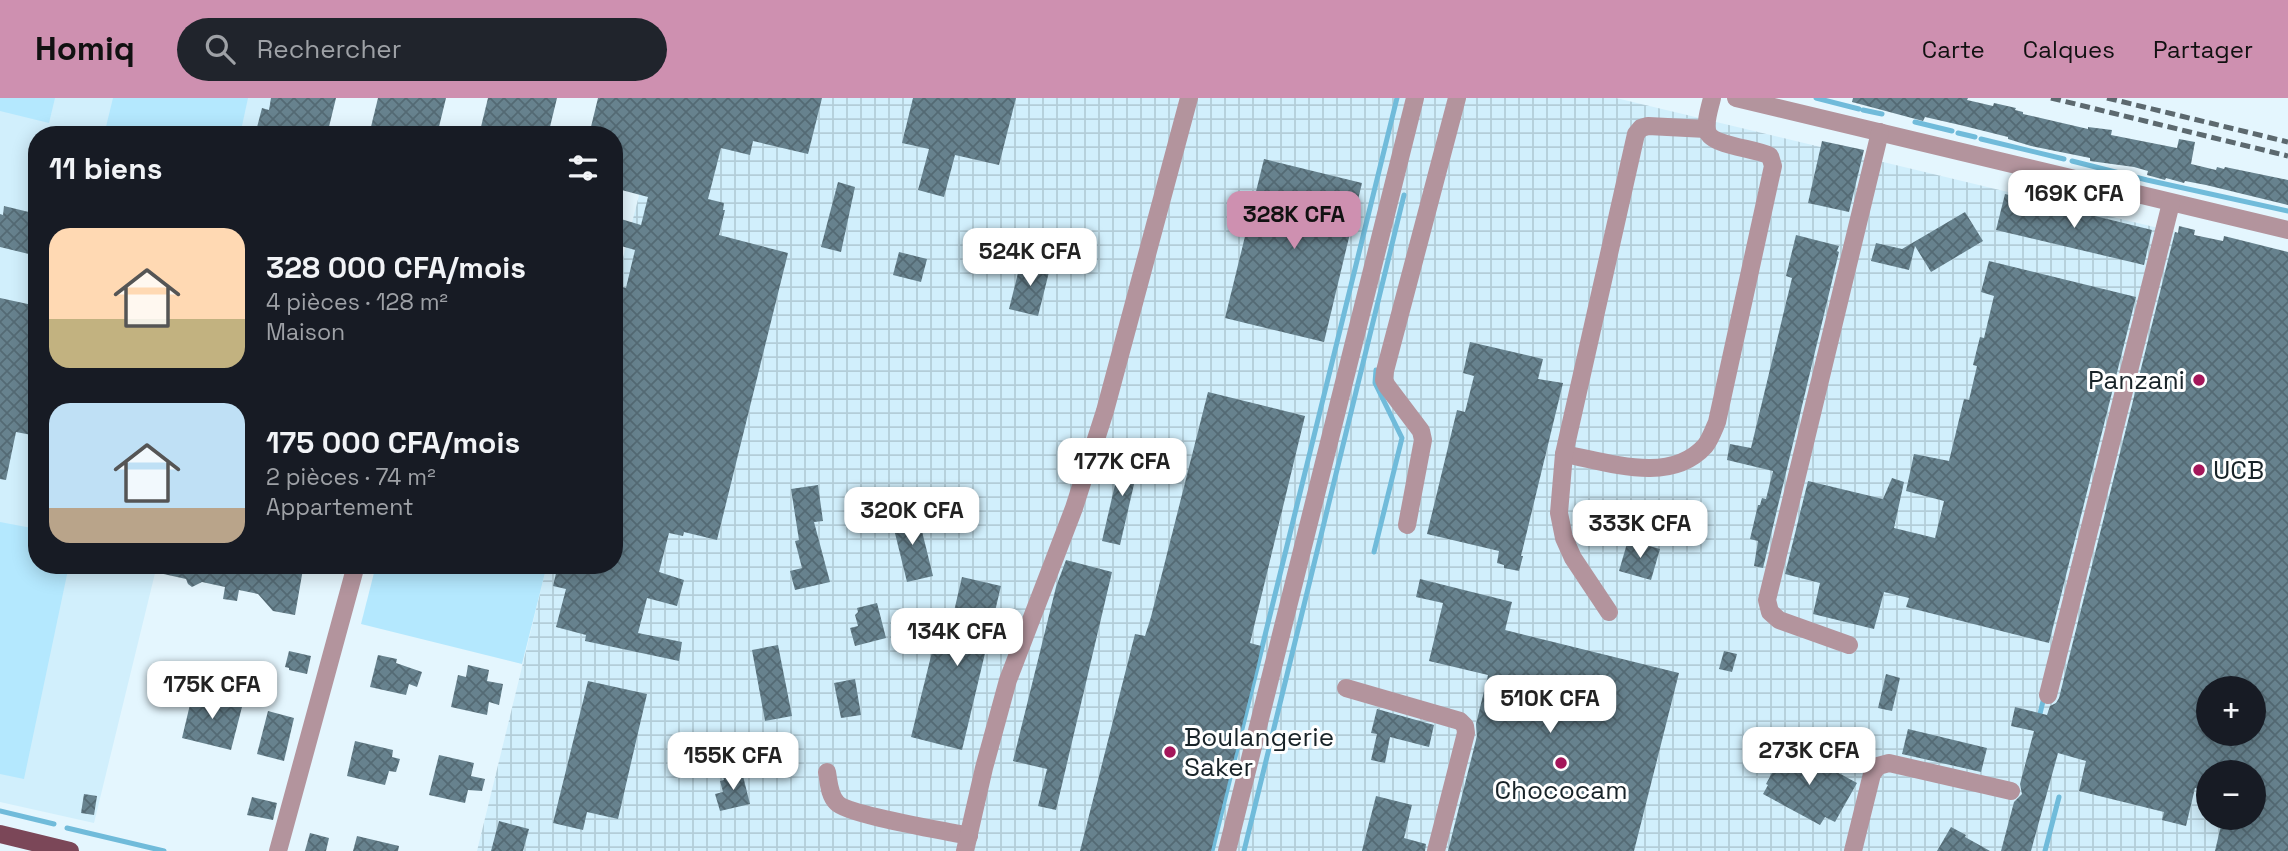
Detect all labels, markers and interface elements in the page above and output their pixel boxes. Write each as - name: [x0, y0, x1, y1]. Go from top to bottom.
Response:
- search box: [177, 18, 667, 81]
- text: Homiq: [35, 28, 135, 70]
- icon: search: [201, 30, 239, 68]
- text: Rechercher: [257, 32, 402, 66]
- text: Carte: [1922, 34, 1985, 65]
- text: Calques: [2023, 34, 2115, 65]
- text: Partager: [2153, 34, 2253, 65]
- text: 11 biens: [49, 149, 162, 188]
- icon: filters: [564, 149, 602, 187]
- pin: 169K CFA: [2002, 170, 2146, 230]
- text: 169K CFA: [2024, 178, 2124, 208]
- pin: 328K CFA: [1222, 192, 1366, 251]
- text: 328K CFA: [1243, 199, 1345, 229]
- pin: 524K CFA: [958, 228, 1102, 288]
- text: 524K CFA: [979, 236, 1081, 266]
- text: 328 000 CFA/mois: [266, 248, 526, 287]
- icon: home: [105, 256, 189, 340]
- text: 4 pièces · 128 m²: [266, 287, 448, 317]
- text: Maison: [266, 317, 345, 347]
- place label: Panzani: [2088, 363, 2185, 397]
- marker: Panzani: [2191, 372, 2207, 388]
- text: 175 000 CFA/mois: [266, 423, 520, 462]
- icon: home: [105, 431, 189, 515]
- pin: 177K CFA: [1050, 438, 1194, 498]
- text: 177K CFA: [1074, 446, 1170, 476]
- place label: UCB: [2213, 453, 2264, 487]
- text: 2 pièces · 74 m²: [266, 462, 436, 492]
- marker: UCB: [2191, 462, 2207, 478]
- pin: 320K CFA: [840, 488, 984, 547]
- text: Appartement: [266, 492, 414, 522]
- text: 320K CFA: [860, 495, 964, 525]
- pin: 333K CFA: [1568, 500, 1712, 560]
- text: 333K CFA: [1589, 508, 1691, 538]
- pin: 134K CFA: [885, 608, 1029, 668]
- text: 134K CFA: [907, 616, 1007, 646]
- pin: 175K CFA: [140, 662, 284, 721]
- text: 175K CFA: [163, 669, 261, 699]
- pin: 510K CFA: [1478, 676, 1622, 735]
- map controls: [2196, 676, 2266, 830]
- button: +: [2196, 676, 2266, 746]
- text: 510K CFA: [1500, 683, 1600, 713]
- place label: Boulangerie Saker: [1184, 720, 1334, 784]
- pin: 273K CFA: [1737, 728, 1881, 787]
- pin: 155K CFA: [661, 732, 805, 792]
- text: 273K CFA: [1758, 735, 1860, 765]
- text: 155K CFA: [684, 740, 782, 770]
- marker: Boulangerie Saker: [1162, 744, 1178, 760]
- marker: Chococam: [1553, 755, 1569, 771]
- button: −: [2196, 760, 2266, 830]
- place label: Chococam: [1494, 773, 1628, 807]

